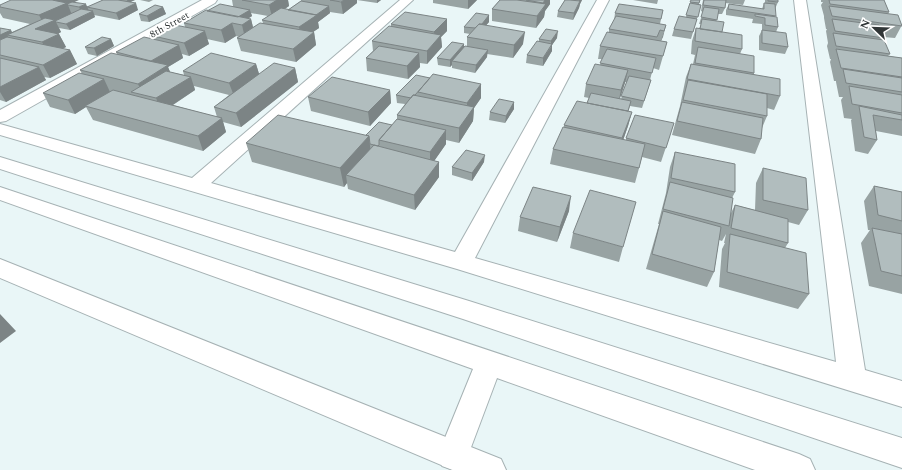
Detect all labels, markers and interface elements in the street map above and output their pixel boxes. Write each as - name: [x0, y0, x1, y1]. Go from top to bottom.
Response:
- street label: 8th Street: [147, 7, 193, 42]
- north arrow: [854, 8, 894, 48]
- text: N: [856, 17, 875, 32]

